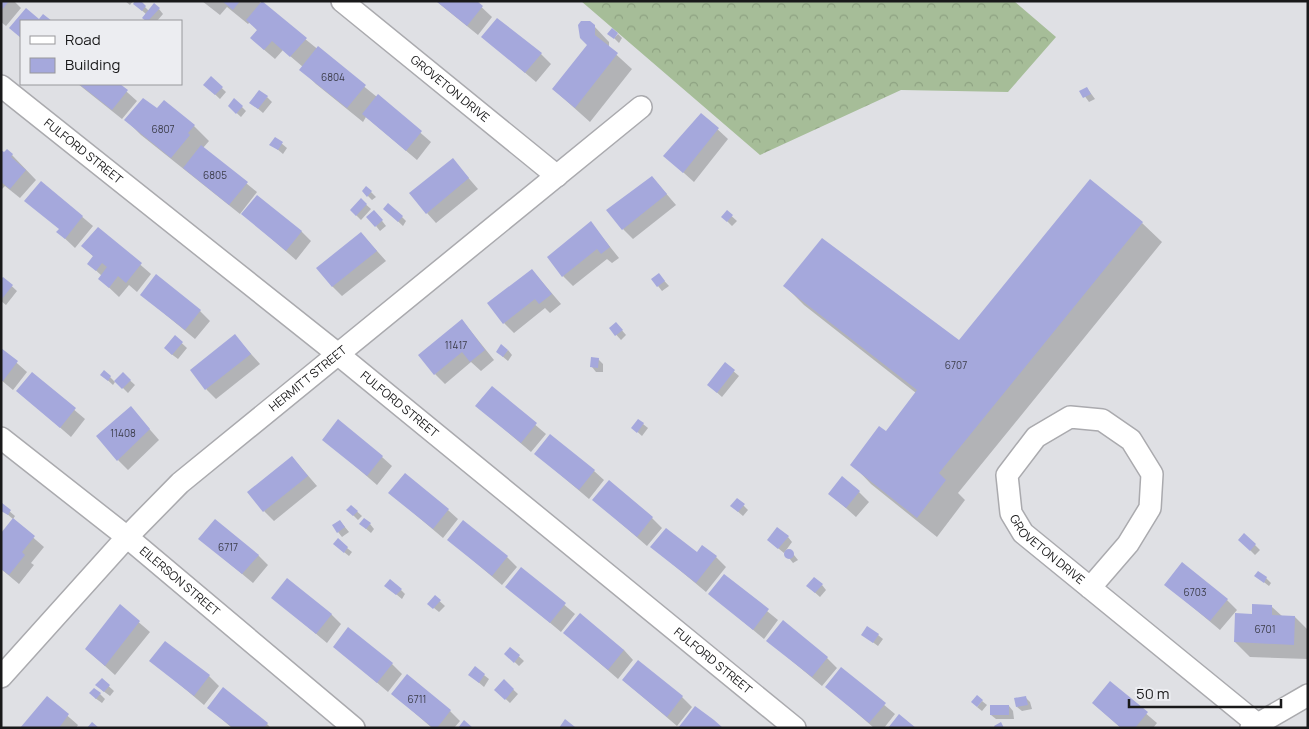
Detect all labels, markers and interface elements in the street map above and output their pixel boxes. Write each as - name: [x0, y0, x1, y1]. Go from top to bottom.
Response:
- legend: [20, 20, 182, 85]
- text: Road: [65, 29, 101, 50]
- street label: GROVETON DRIVE: [407, 51, 493, 126]
- text: Building: [65, 54, 120, 75]
- house number: 6804: [321, 70, 345, 84]
- street label: FULFORD STREET: [40, 114, 127, 188]
- house number: 6807: [151, 122, 175, 136]
- house number: 6805: [203, 168, 227, 182]
- house number: 11417: [445, 338, 467, 352]
- street label: HERMITT STREET: [265, 341, 351, 415]
- house number: 6707: [945, 358, 967, 372]
- street label: FULFORD STREET: [357, 367, 443, 442]
- house number: 11408: [110, 426, 136, 440]
- street label: GROVETON DRIVE: [1006, 511, 1089, 588]
- house number: 6717: [218, 540, 238, 554]
- street label: EILERSON STREET: [136, 542, 224, 620]
- house number: 6703: [1184, 585, 1206, 599]
- house number: 6701: [1254, 622, 1276, 636]
- street label: FULFORD STREET: [670, 623, 757, 698]
- scale bar: [1129, 676, 1282, 708]
- text: 50 m: [1136, 683, 1170, 704]
- house number: 6711: [407, 692, 427, 706]

